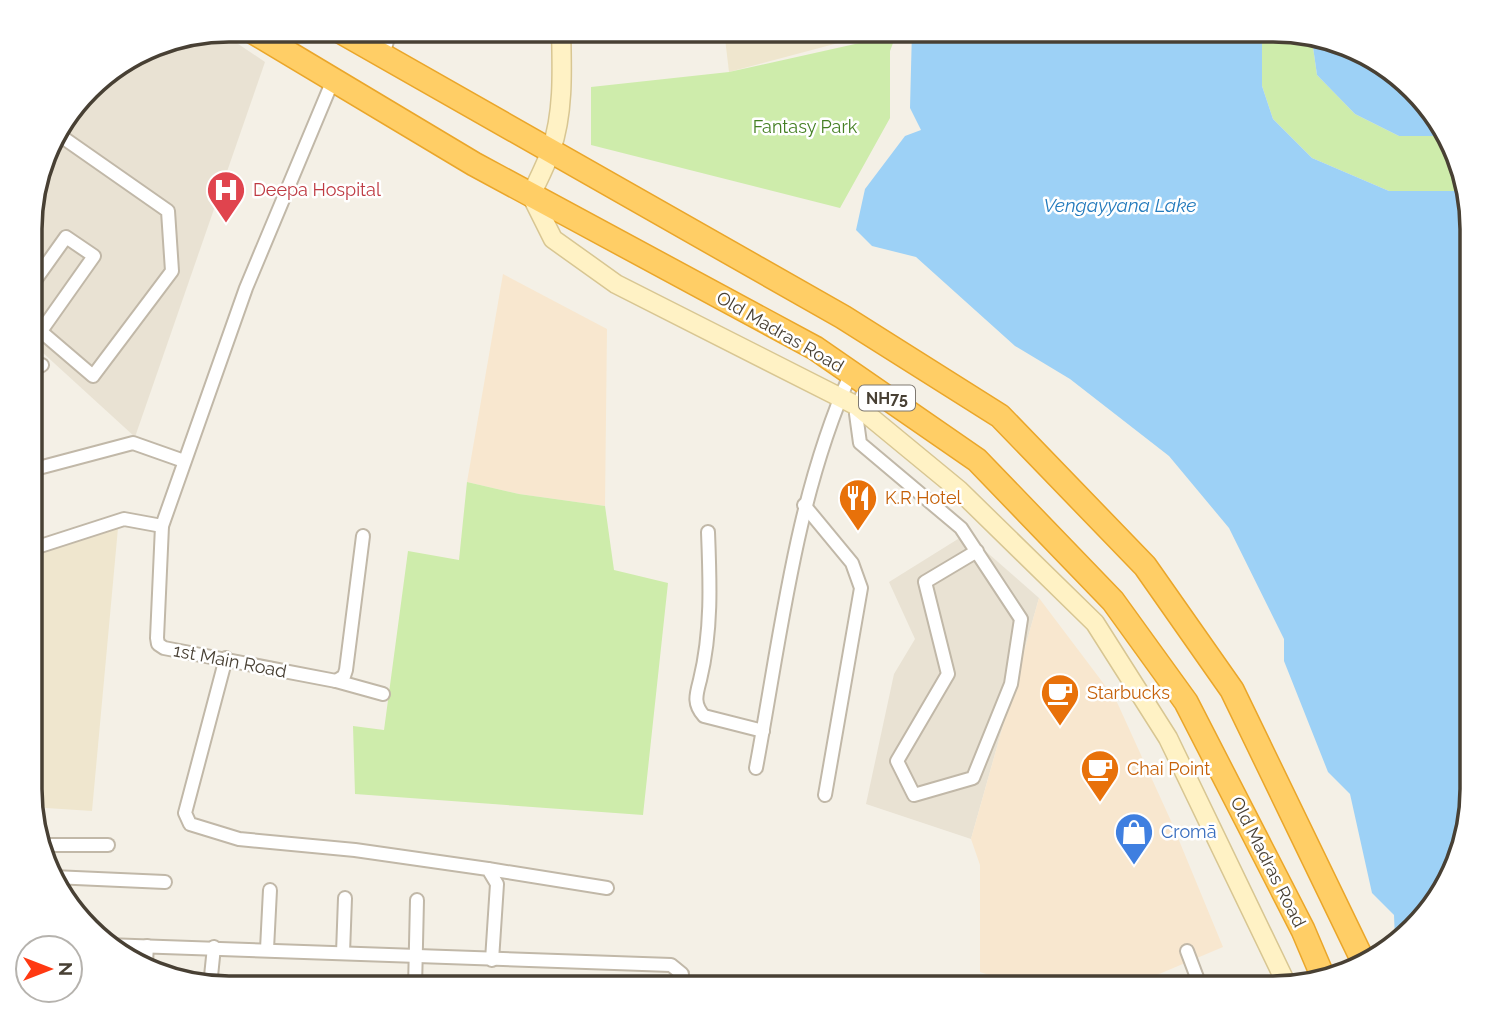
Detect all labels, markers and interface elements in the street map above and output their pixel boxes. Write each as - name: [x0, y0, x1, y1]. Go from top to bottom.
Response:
- park label: Fantasy Park: [753, 116, 858, 137]
- hospital icon: Deepa Hospital: [205, 169, 247, 224]
- place label: Deepa Hospital: [253, 179, 381, 200]
- water label: Vengayyana Lake: [1044, 194, 1196, 216]
- street label: Old Madras Road: [713, 287, 848, 377]
- road number: NH75: [859, 386, 915, 410]
- restaurant icon: K.R Hotel: [837, 477, 879, 532]
- place label: K.R Hotel: [885, 487, 961, 508]
- street label: 1st Main Road: [172, 639, 288, 682]
- cafe icon: Starbucks: [1039, 672, 1081, 727]
- place label: Starbucks: [1087, 682, 1170, 703]
- cafe icon: Chai Point: [1079, 748, 1121, 803]
- place label: Chai Point: [1127, 758, 1210, 779]
- street label: Old Madras Road: [1227, 793, 1310, 930]
- shop icon: Cromā: [1113, 811, 1155, 866]
- place label: Cromā: [1161, 821, 1216, 842]
- north arrow: [14, 934, 84, 1004]
- text: N: [55, 962, 77, 976]

